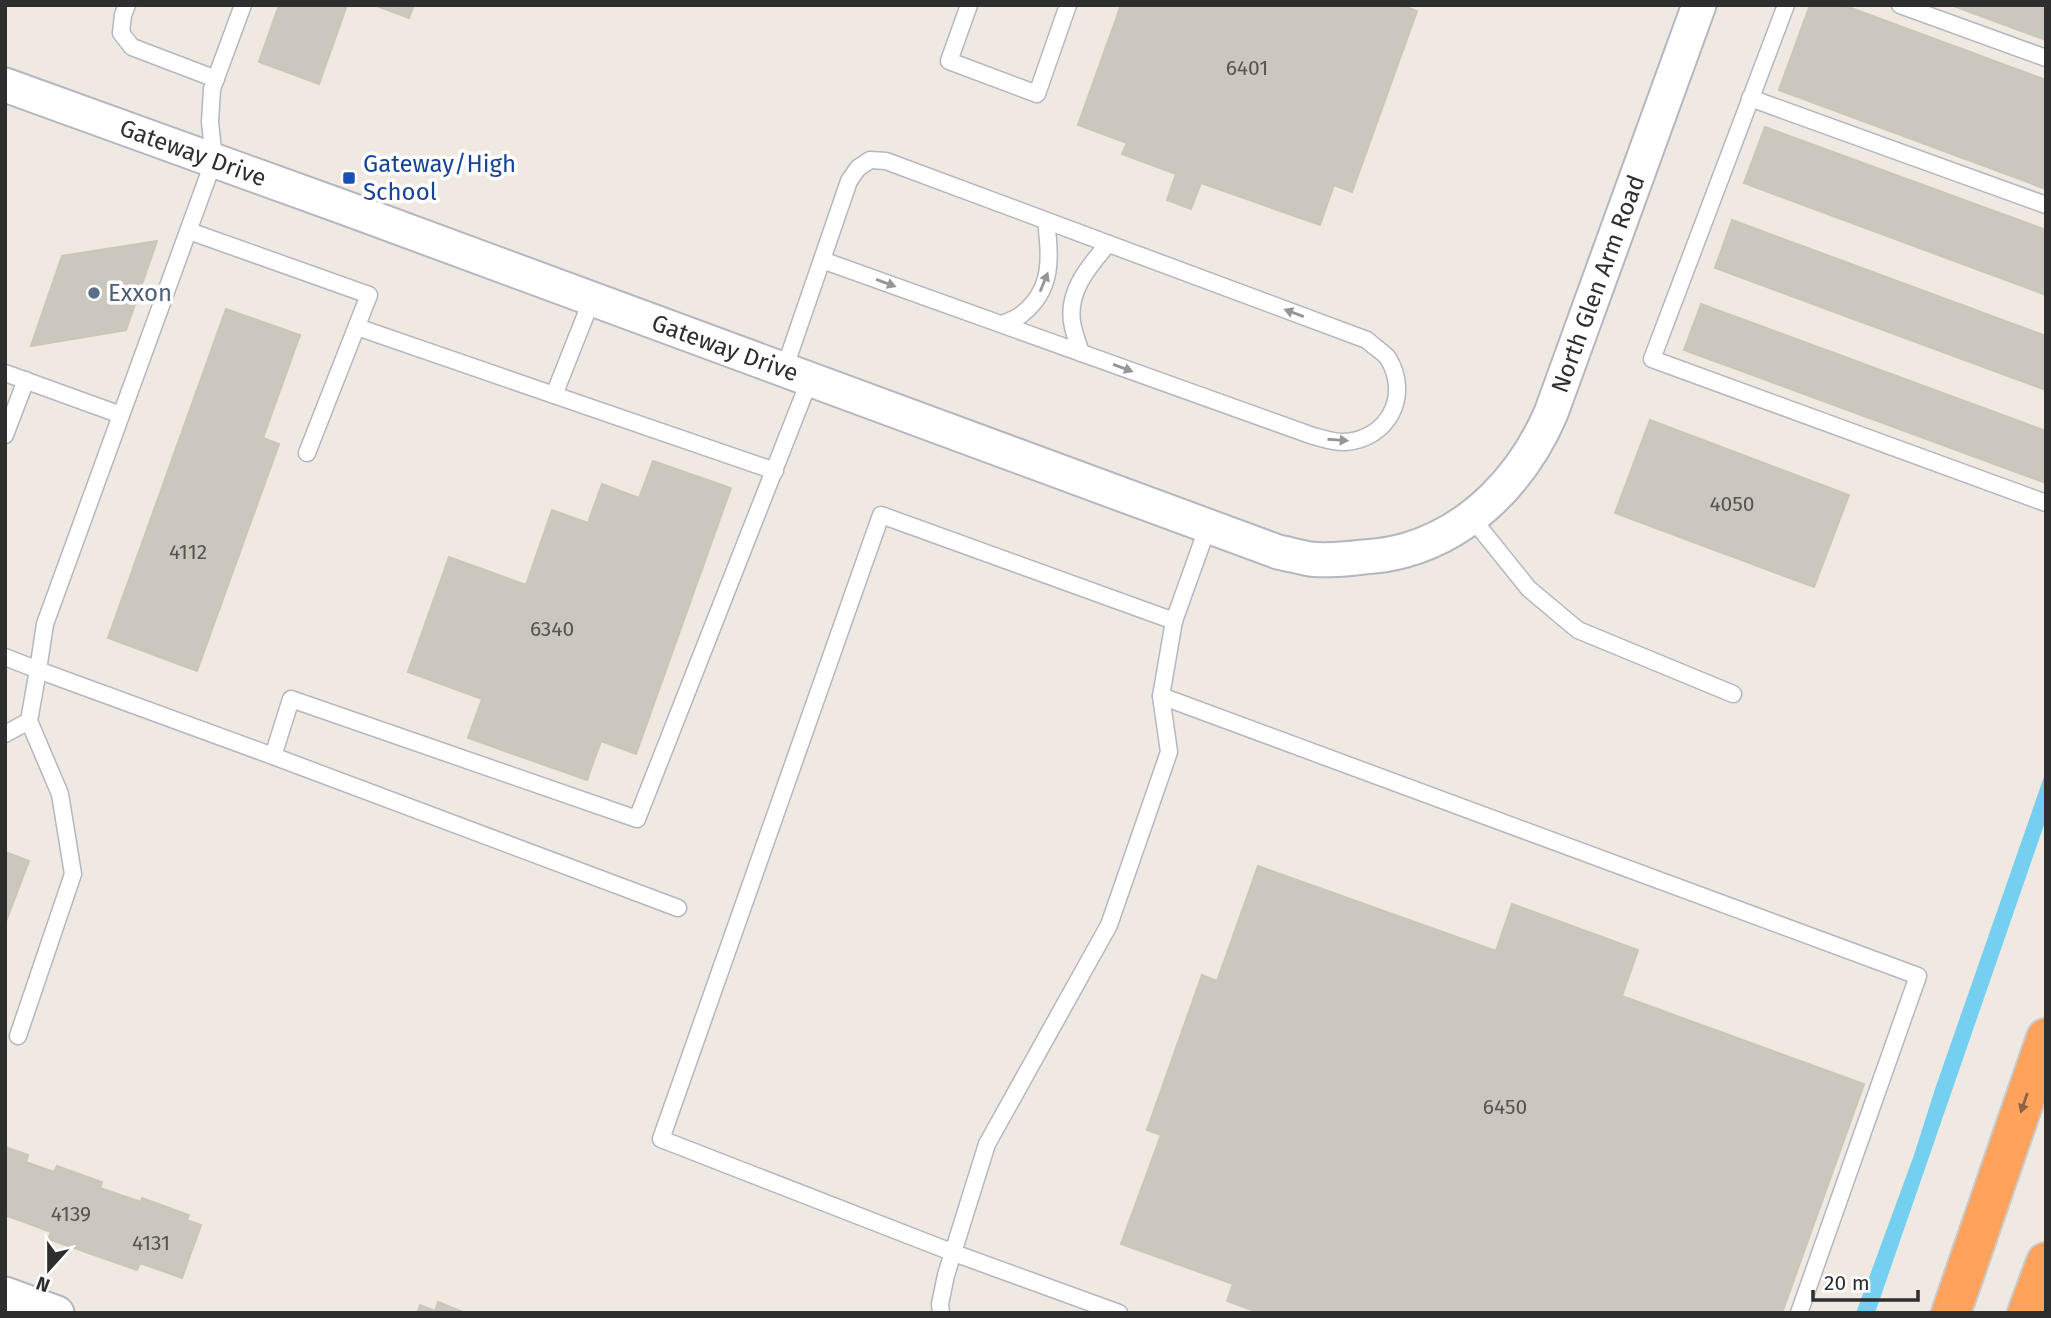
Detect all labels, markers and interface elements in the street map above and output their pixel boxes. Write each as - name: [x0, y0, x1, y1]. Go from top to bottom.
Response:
- house number: 6401: [1226, 55, 1268, 81]
- street label: Gateway Drive: [116, 114, 270, 192]
- place label: Gateway/High School: [363, 150, 516, 206]
- marker: Gateway/High School: [341, 170, 357, 186]
- street label: North Glen Arm Road: [1546, 171, 1650, 397]
- one-way arrow: [1038, 272, 1050, 292]
- one-way arrow: [876, 278, 897, 289]
- place label: Exxon: [108, 279, 172, 307]
- marker: Exxon: [86, 285, 102, 301]
- one-way arrow: [1283, 307, 1304, 318]
- street label: Gateway Drive: [648, 309, 802, 387]
- one-way arrow: [1113, 363, 1134, 374]
- one-way arrow: [1327, 435, 1349, 446]
- house number: 4050: [1709, 491, 1755, 517]
- house number: 4112: [169, 539, 207, 565]
- house number: 6340: [530, 616, 574, 642]
- one-way arrow: [2018, 1092, 2029, 1113]
- house number: 6450: [1483, 1094, 1527, 1120]
- house number: 4139: [51, 1201, 91, 1227]
- house number: 4131: [132, 1230, 170, 1256]
- north arrow: [14, 1234, 84, 1304]
- scale bar: [1813, 1258, 1918, 1302]
- text: 20 m: [1824, 1270, 1870, 1296]
- text: N: [33, 1271, 53, 1297]

